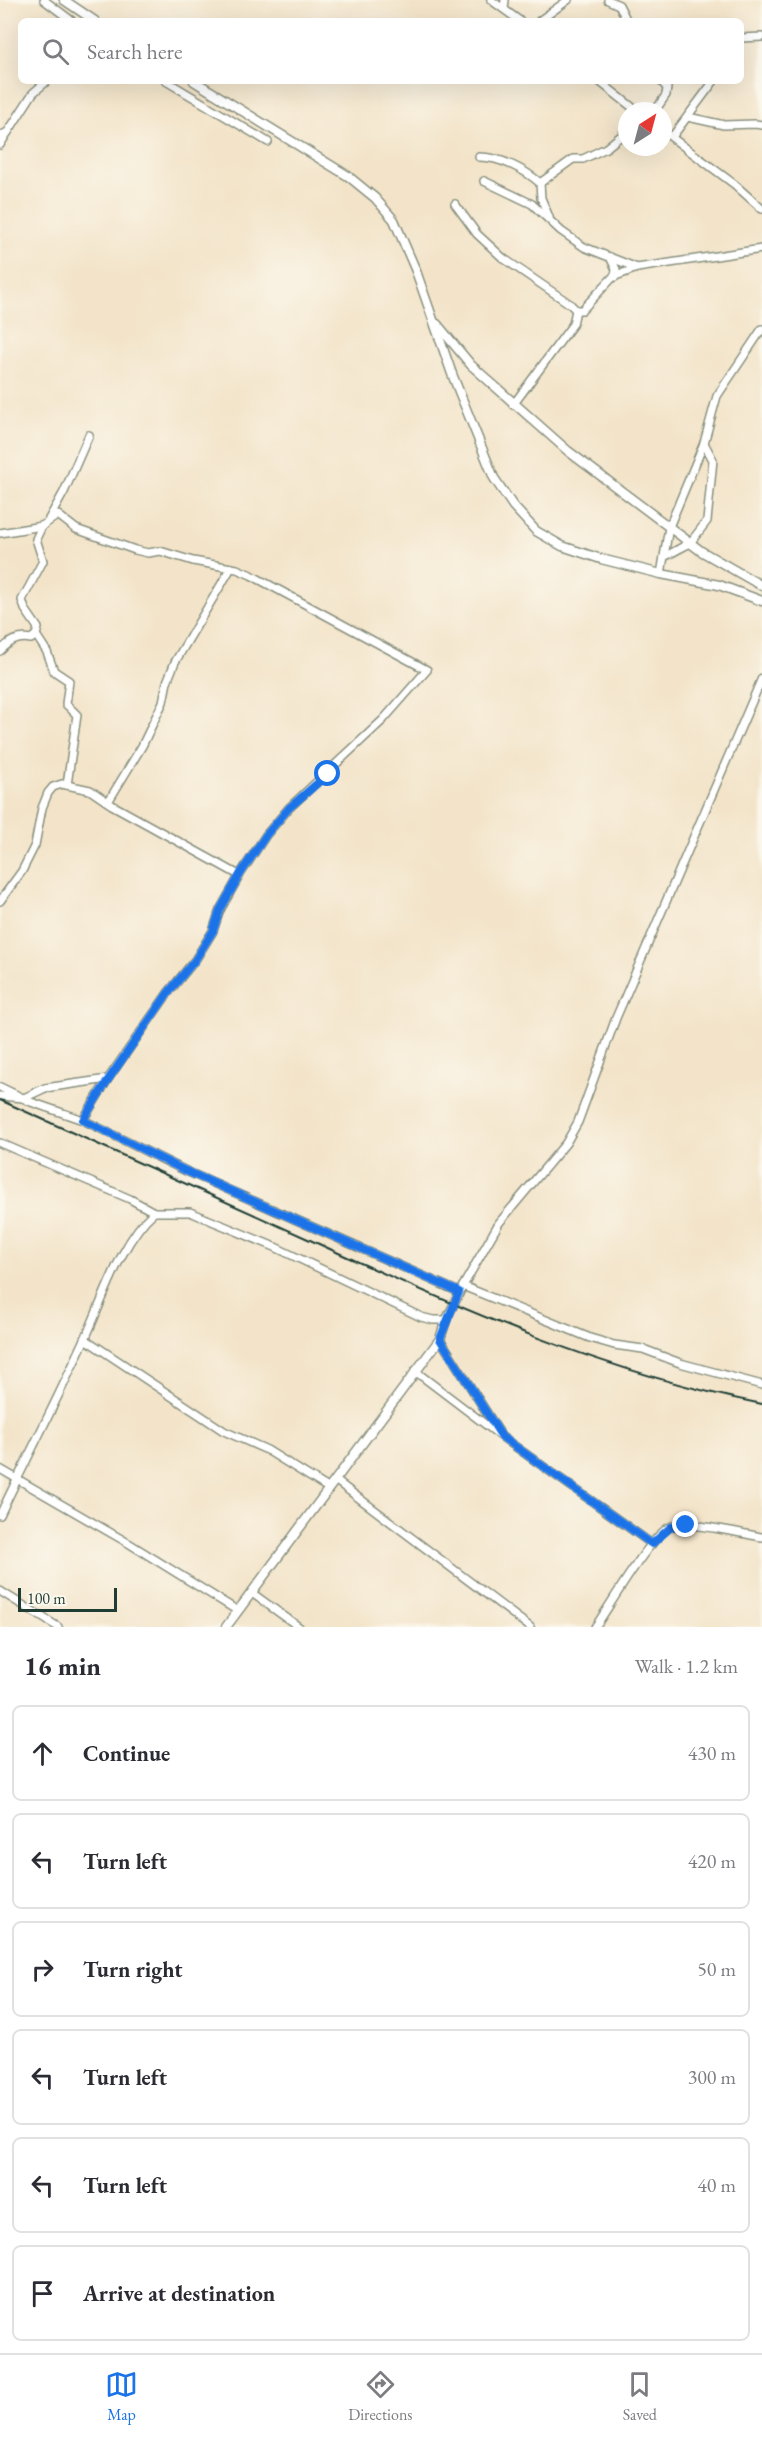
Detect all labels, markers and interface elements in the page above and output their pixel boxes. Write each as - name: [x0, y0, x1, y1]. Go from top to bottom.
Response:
- search box: [18, 18, 744, 84]
- icon: search: [39, 35, 72, 68]
- text: Search here: [87, 37, 182, 66]
- north arrow: [618, 102, 672, 156]
- route start: [314, 760, 340, 786]
- route end: [672, 1511, 698, 1537]
- scale bar: [18, 1585, 117, 1612]
- text: 100 m: [27, 1588, 66, 1609]
- text: 16 min: [24, 1649, 101, 1683]
- text: Walk · 1.2 km: [635, 1653, 738, 1679]
- icon: ahead: [26, 1737, 59, 1770]
- text: Continue: [83, 1739, 170, 1768]
- text: 430 m: [688, 1740, 736, 1766]
- icon: left: [26, 1845, 59, 1878]
- text: Turn left: [83, 1847, 167, 1876]
- text: 420 m: [688, 1848, 736, 1874]
- icon: right: [26, 1953, 59, 1986]
- text: Turn right: [83, 1955, 182, 1984]
- text: 50 m: [697, 1956, 736, 1982]
- icon: left: [26, 2061, 59, 2094]
- text: Turn left: [83, 2063, 167, 2092]
- text: 300 m: [688, 2064, 736, 2090]
- icon: left: [26, 2169, 59, 2202]
- text: Turn left: [83, 2171, 167, 2200]
- text: 40 m: [697, 2172, 736, 2198]
- icon: arrive: [26, 2277, 59, 2310]
- text: Arrive at destination: [83, 2279, 275, 2308]
- tab: Map: [105, 2368, 138, 2425]
- tab: Directions: [348, 2368, 413, 2425]
- tab: Saved: [623, 2368, 657, 2425]

